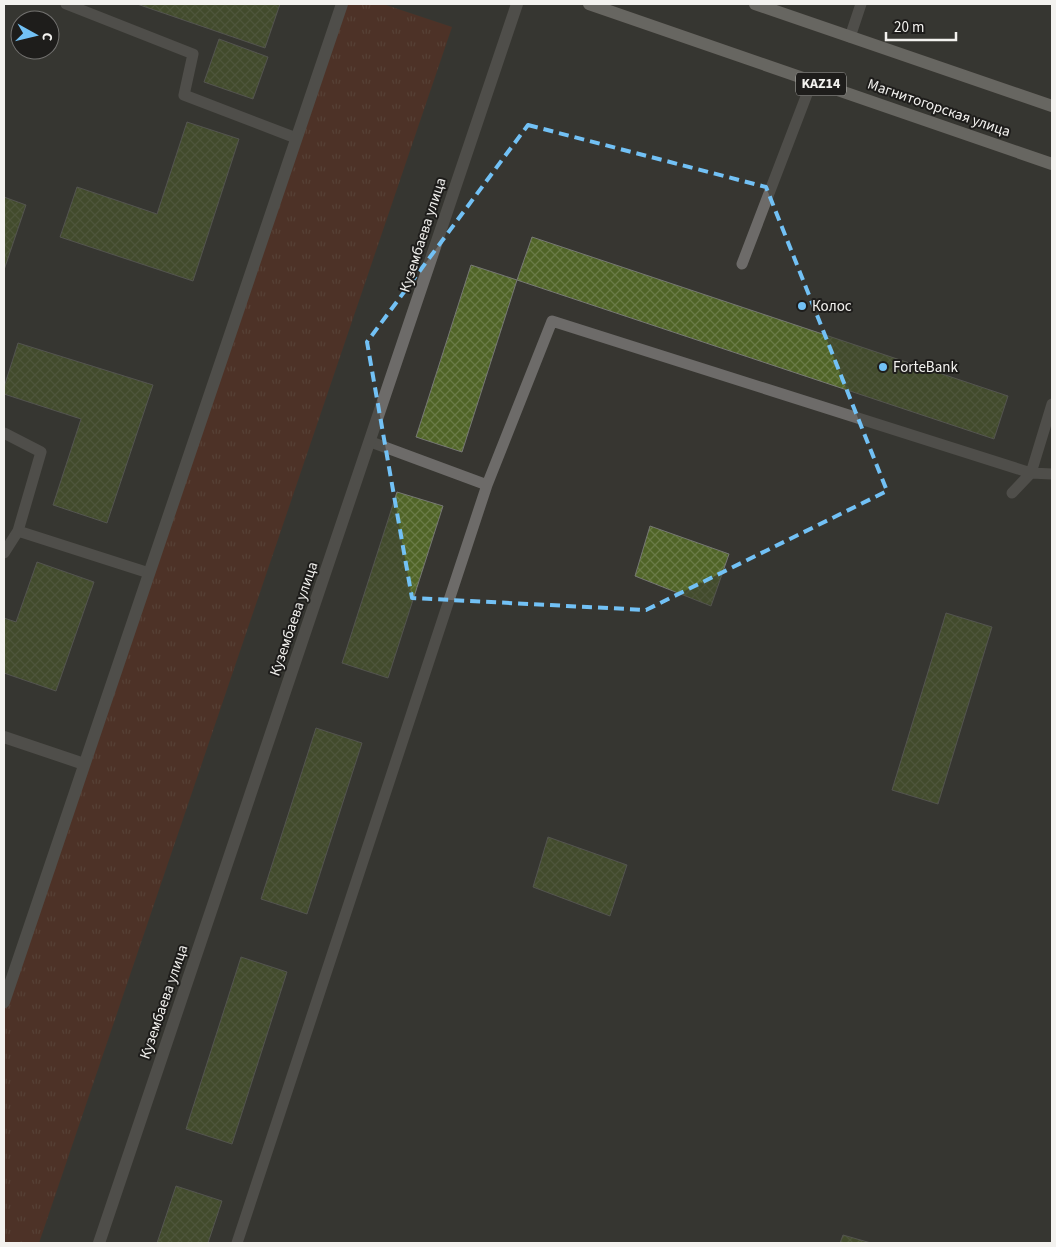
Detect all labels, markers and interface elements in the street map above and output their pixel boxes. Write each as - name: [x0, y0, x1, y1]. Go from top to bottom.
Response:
- north arrow: [10, 10, 60, 60]
- scale bar: [886, 10, 956, 42]
- text: 20 m: [894, 17, 924, 38]
- text: С: [36, 31, 57, 42]
- road number: KAZ14: [796, 72, 846, 96]
- street label: Магнитогорская улица: [865, 74, 1013, 142]
- street label: Кузембаева улица: [395, 175, 451, 295]
- place label: Колос: [812, 296, 852, 317]
- marker: Колос: [796, 300, 808, 312]
- place label: ForteBank: [893, 357, 958, 378]
- marker: ForteBank: [877, 361, 889, 373]
- street label: Кузембаева улица: [265, 559, 323, 679]
- street label: Кузембаева улица: [135, 942, 193, 1062]

